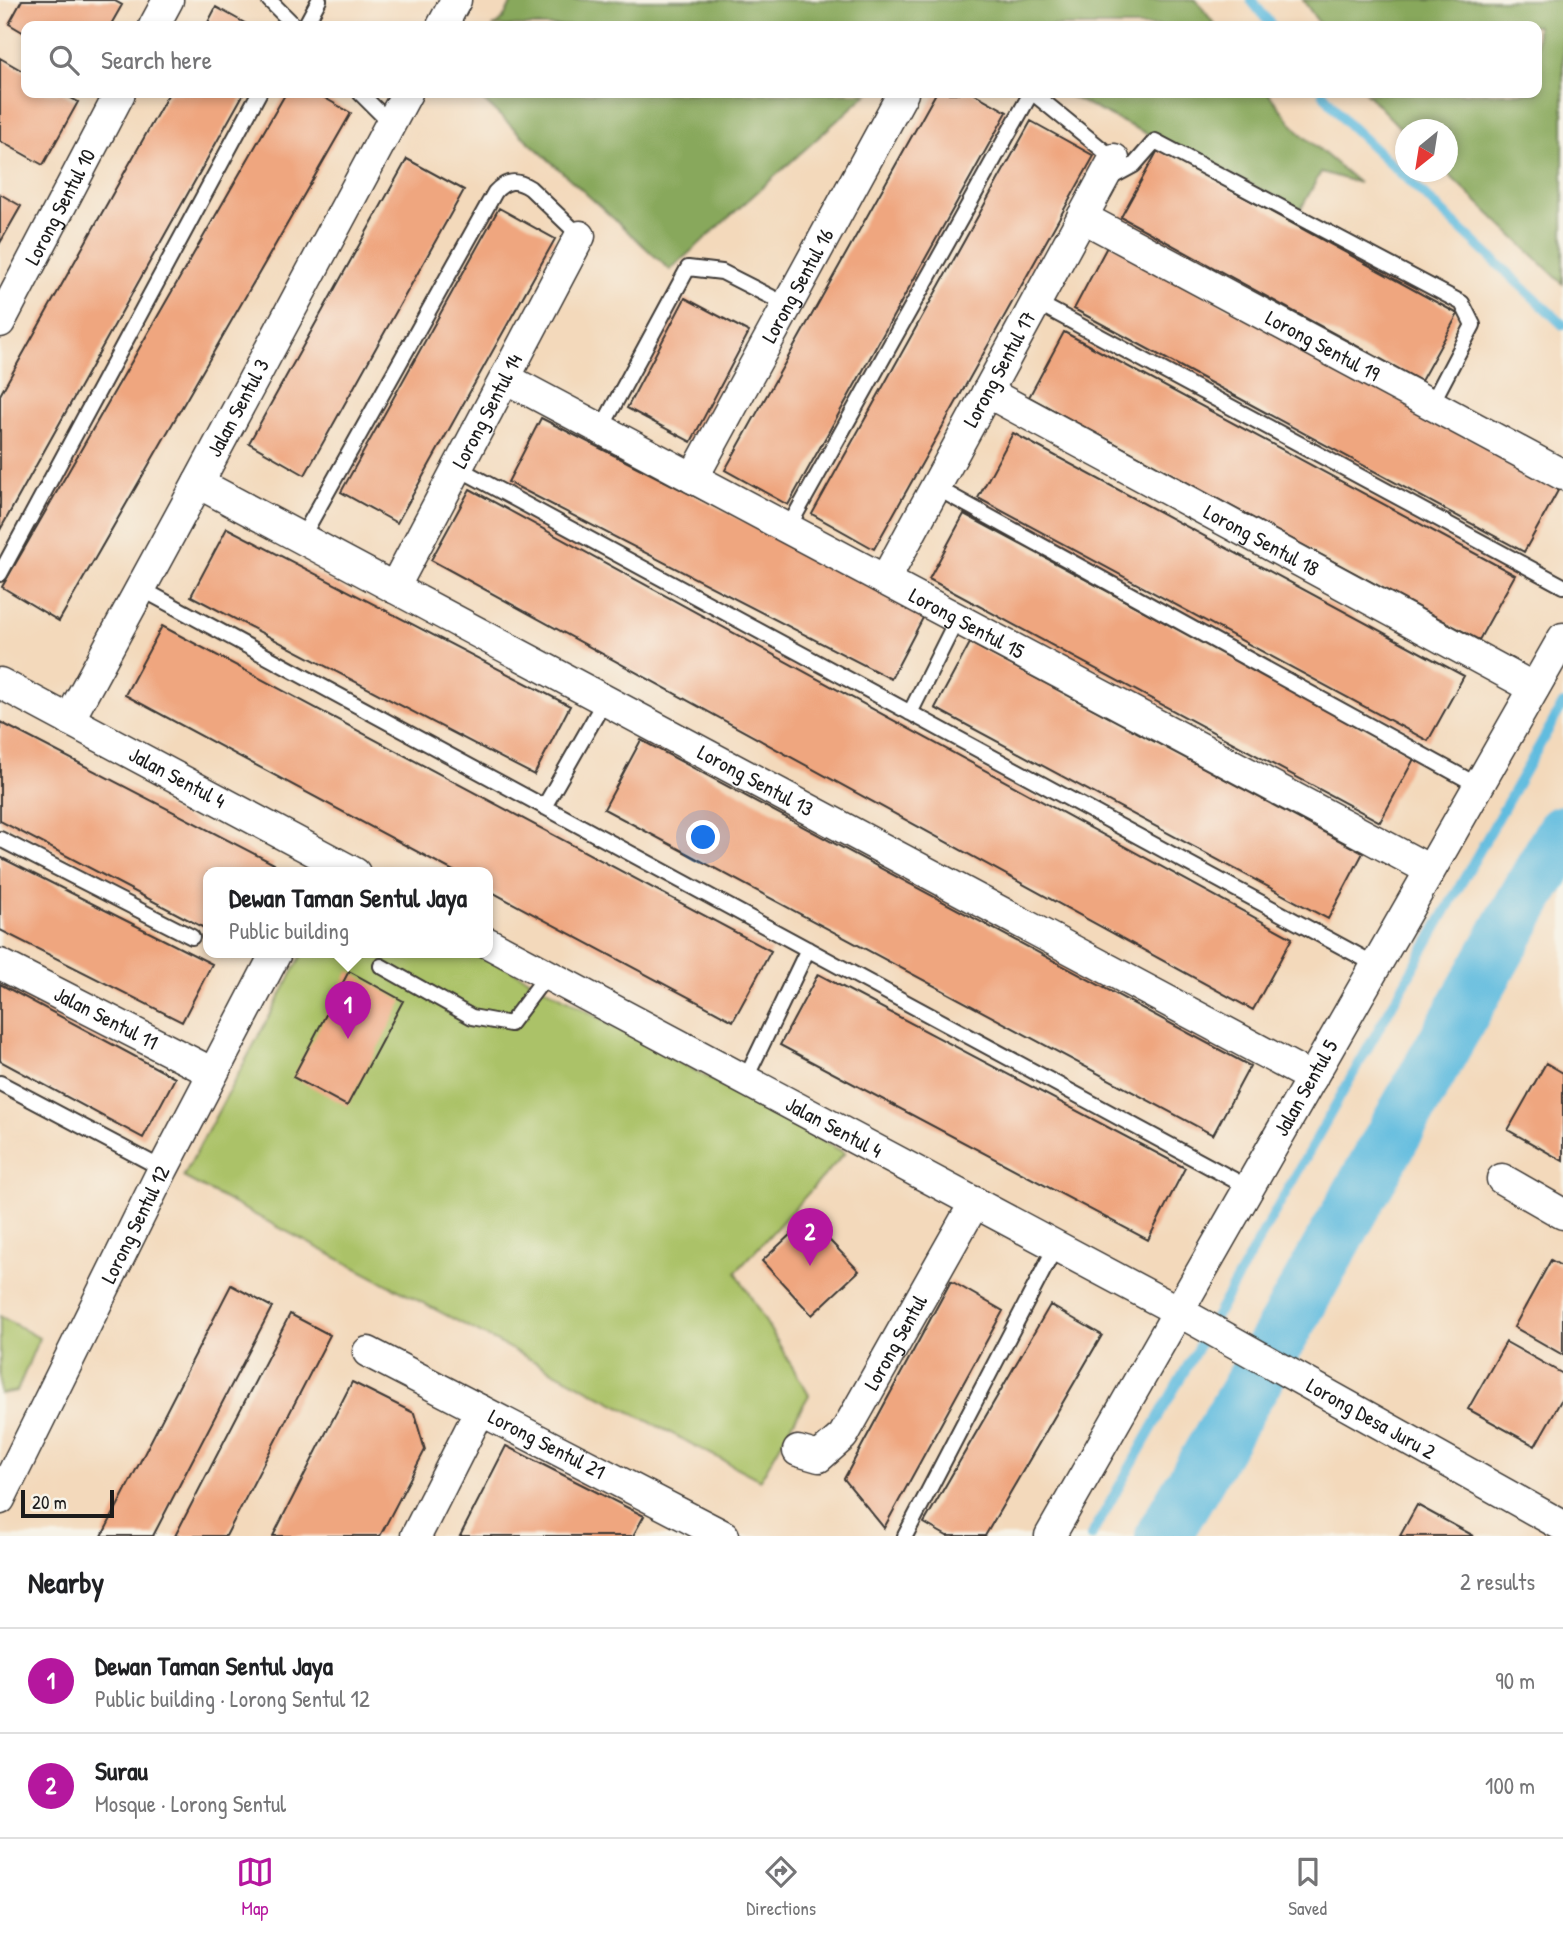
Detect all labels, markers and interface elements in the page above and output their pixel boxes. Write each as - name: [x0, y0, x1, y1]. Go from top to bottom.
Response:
- search box: [21, 21, 1542, 98]
- icon: search: [45, 41, 83, 79]
- text: Search here: [101, 42, 212, 77]
- north arrow: [1395, 119, 1458, 182]
- street label: Lorong Sentul 10: [18, 144, 102, 270]
- street label: Lorong Sentul 16: [754, 223, 840, 348]
- street label: Lorong Sentul 19: [1261, 303, 1385, 388]
- street label: Lorong Sentul 17: [956, 306, 1043, 432]
- street label: Lorong Sentul 14: [445, 349, 529, 473]
- street label: Jalan Sentul 3: [200, 354, 276, 462]
- street label: Lorong Sentul 18: [1199, 497, 1324, 583]
- street label: Lorong Sentul 15: [904, 581, 1030, 666]
- street label: Lorong Sentul 13: [693, 738, 819, 823]
- street label: Jalan Sentul 4: [124, 740, 231, 815]
- your location: [686, 820, 720, 854]
- popup: [203, 867, 493, 958]
- text: Dewan Taman Sentul Jaya: [229, 880, 467, 915]
- text: Public building: [229, 915, 349, 946]
- street label: Jalan Sentul 11: [49, 979, 163, 1056]
- pin: 1: [325, 981, 371, 1039]
- street label: Jalan Sentul 5: [1266, 1034, 1345, 1141]
- street label: Jalan Sentul 4: [781, 1089, 888, 1165]
- street label: Lorong Sentul 12: [94, 1161, 176, 1288]
- pin: 2: [787, 1208, 833, 1266]
- street label: Lorong Sentul: [857, 1289, 934, 1395]
- street label: Lorong Desa Juru 2: [1302, 1371, 1441, 1466]
- street label: Lorong Sentul 21: [483, 1402, 610, 1486]
- scale bar: [21, 1487, 114, 1519]
- text: 20 m: [32, 1489, 67, 1515]
- text: Nearby: [28, 1562, 104, 1602]
- text: 2 results: [1460, 1566, 1535, 1597]
- text: Dewan Taman Sentul Jaya: [95, 1648, 333, 1683]
- text: 1: [47, 1665, 55, 1696]
- text: 90 m: [1495, 1665, 1535, 1696]
- text: Public building · Lorong Sentul 12: [95, 1683, 370, 1714]
- text: Surau: [95, 1753, 148, 1788]
- text: 2: [46, 1770, 56, 1801]
- text: 100 m: [1485, 1770, 1535, 1801]
- text: Mosque · Lorong Sentul: [95, 1788, 286, 1819]
- tab: Map: [236, 1853, 274, 1921]
- tab: Directions: [746, 1853, 816, 1921]
- tab: Saved: [1288, 1853, 1327, 1921]

